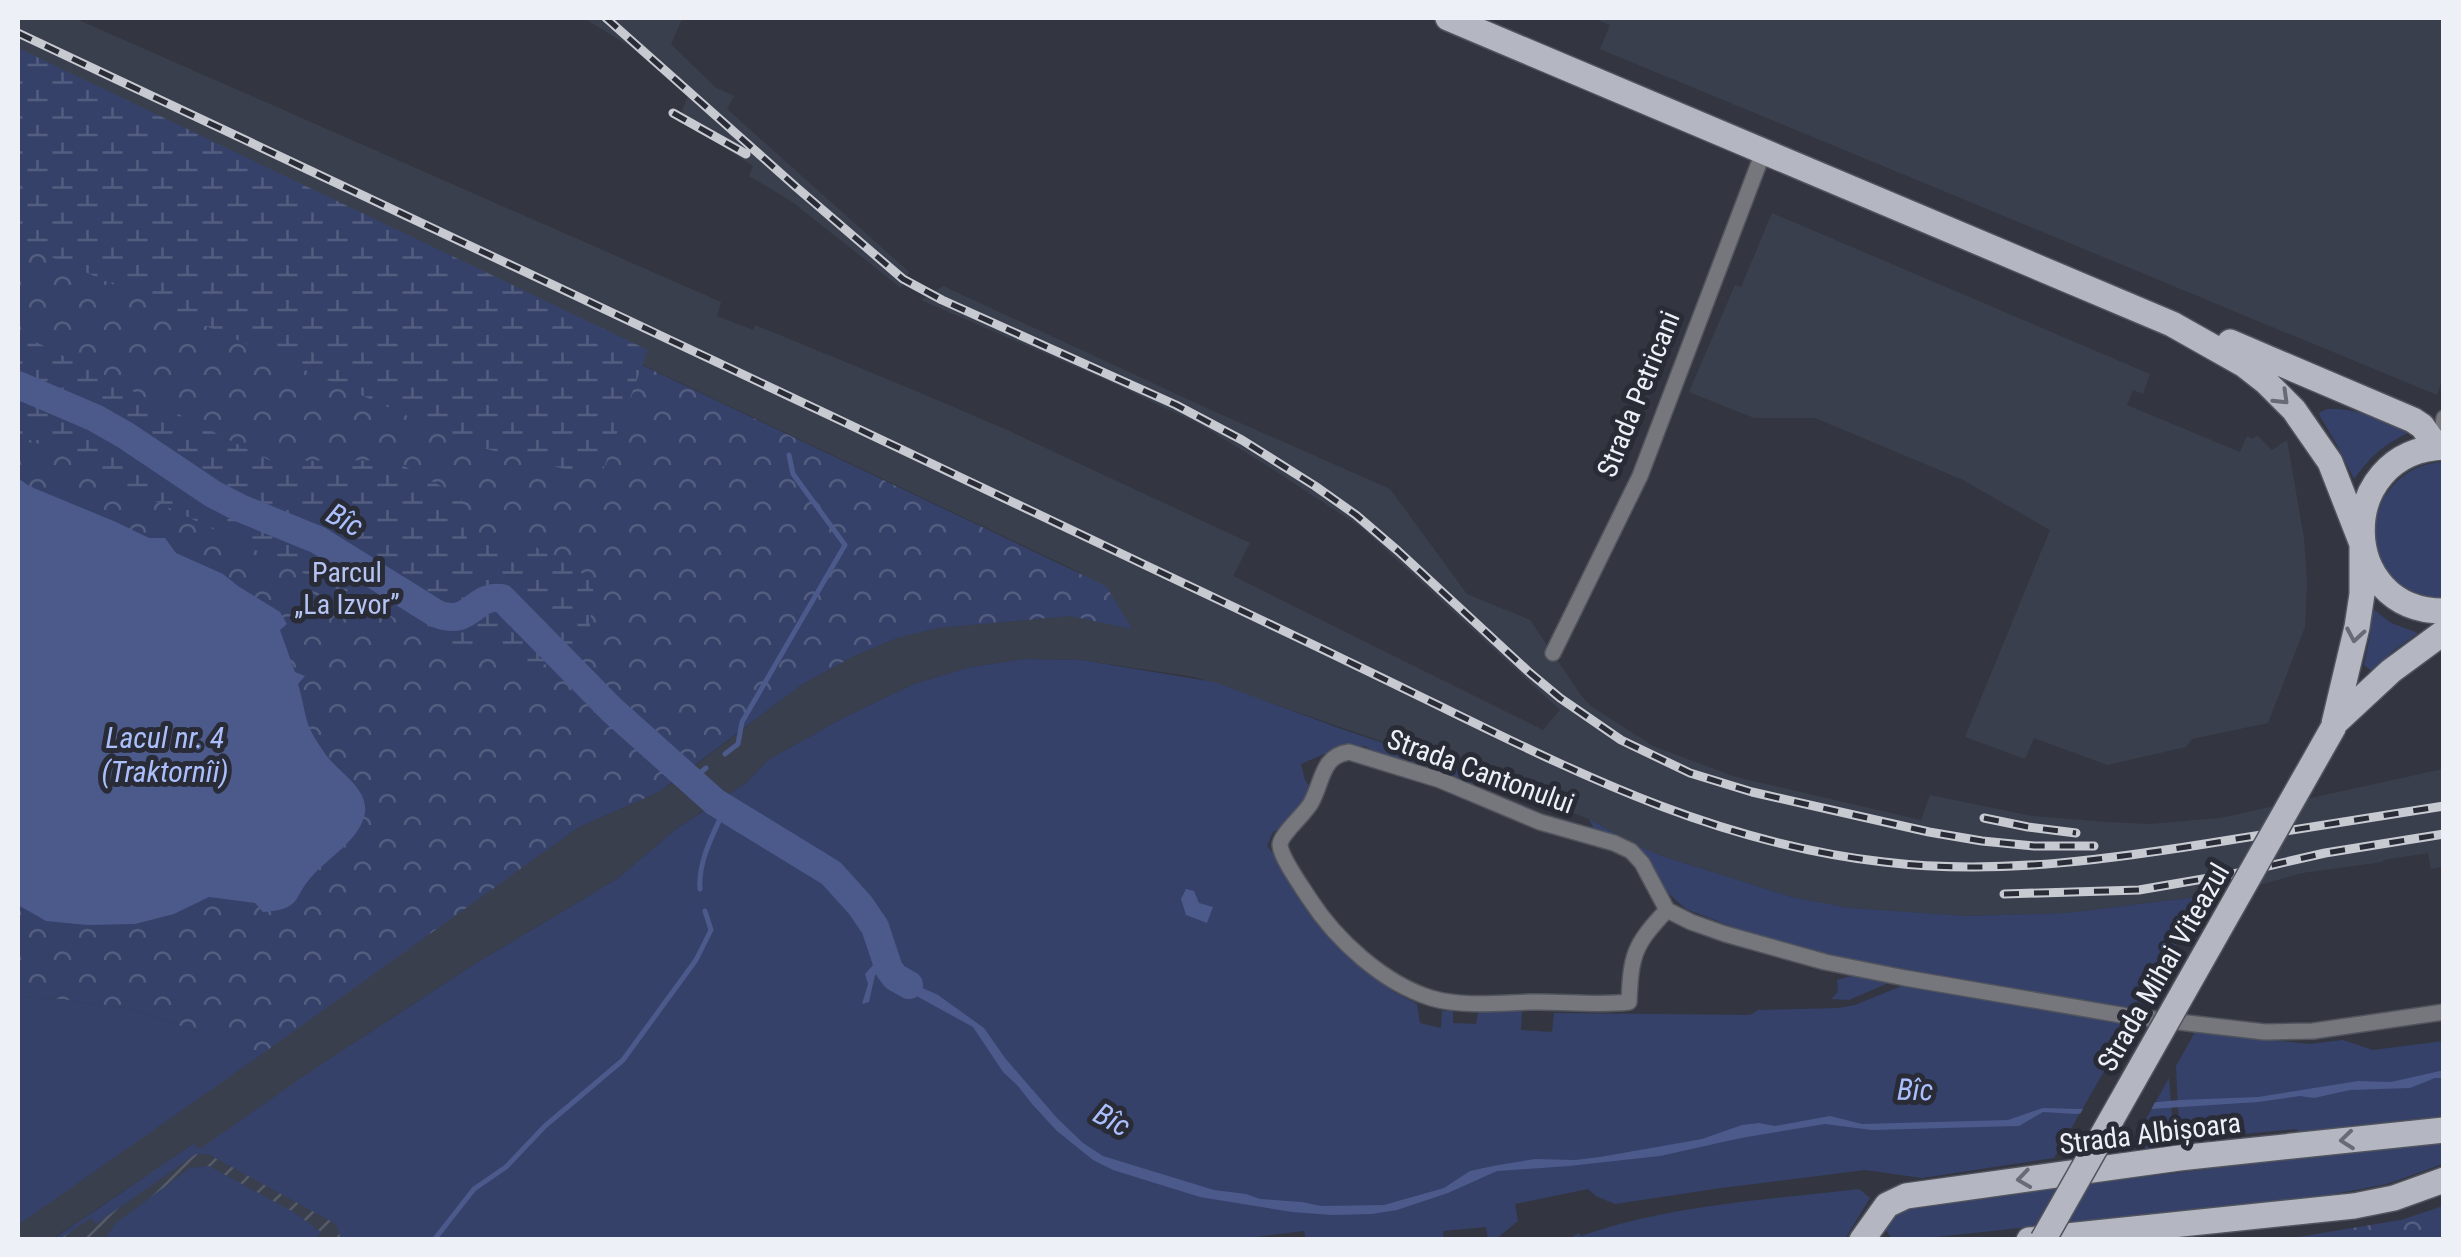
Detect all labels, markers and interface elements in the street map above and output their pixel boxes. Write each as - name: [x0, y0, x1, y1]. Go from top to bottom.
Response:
- street label: Strada Petricani: [1590, 306, 1687, 482]
- one-way arrow: [2270, 386, 2288, 404]
- water label: Bîc: [321, 495, 370, 544]
- park label: Parcul „La Izvor”: [294, 556, 400, 621]
- one-way arrow: [2346, 626, 2367, 643]
- water label: Lacul nr. 4 (Traktornîi): [101, 720, 229, 789]
- street label: Strada Cantonului: [1383, 722, 1579, 821]
- street label: Strada Mihai Viteazul: [2091, 857, 2236, 1077]
- water label: Bîc: [1897, 1072, 1933, 1107]
- water label: Bîc: [1088, 1095, 1137, 1144]
- street label: Strada Albișoara: [2058, 1106, 2243, 1161]
- one-way arrow: [2338, 1129, 2354, 1150]
- one-way arrow: [2016, 1168, 2032, 1189]

